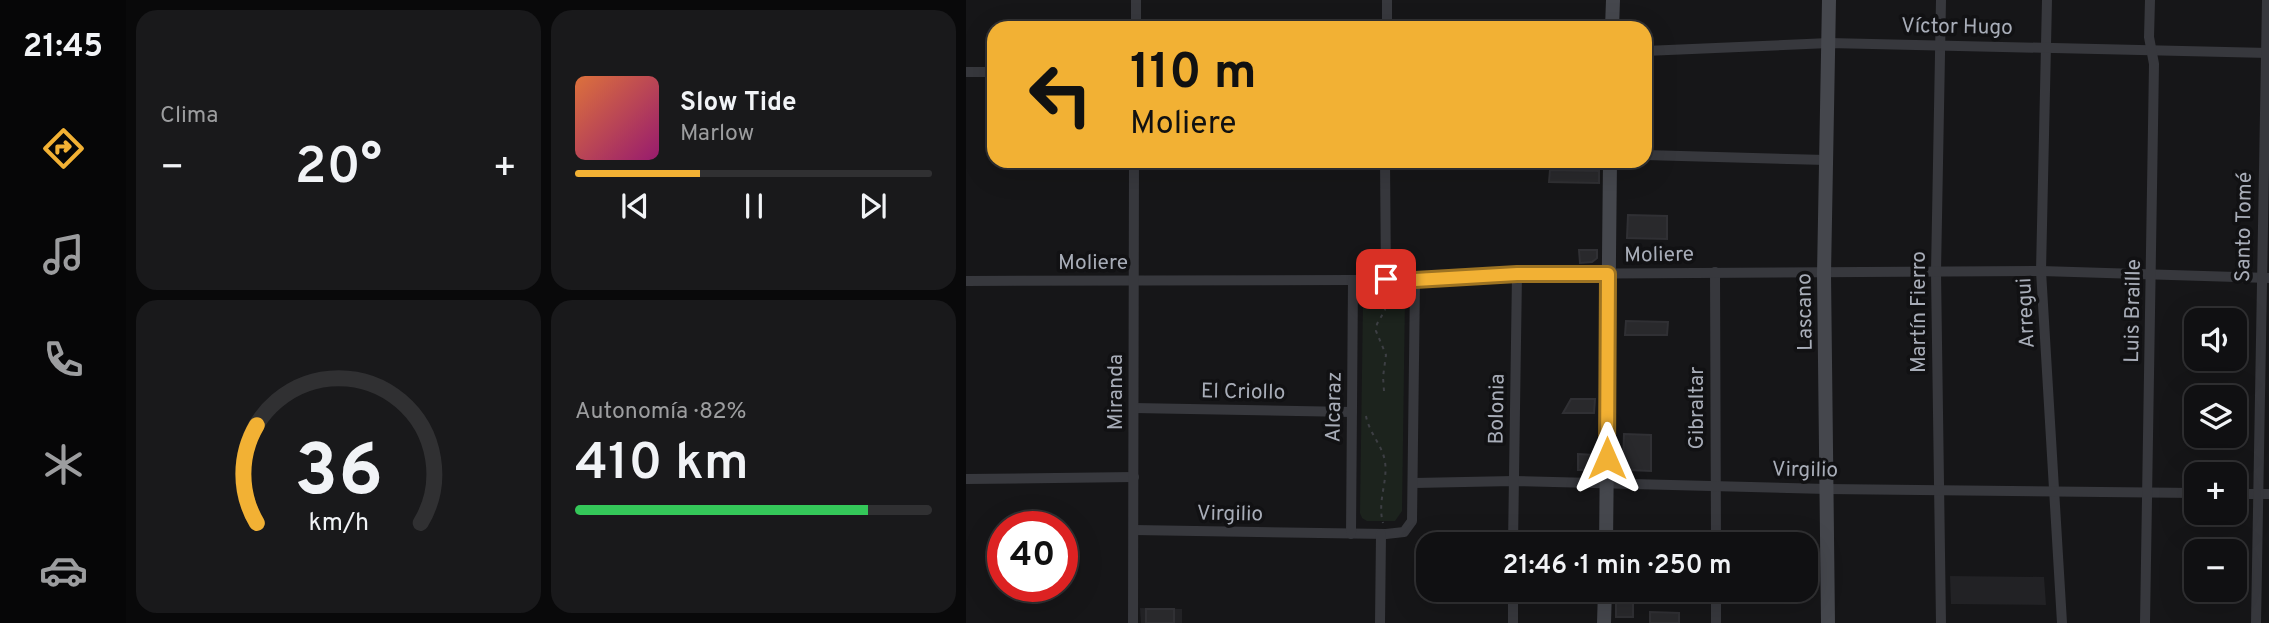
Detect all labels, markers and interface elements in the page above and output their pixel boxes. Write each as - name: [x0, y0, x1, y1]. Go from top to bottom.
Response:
- street label: Víctor Hugo: [1901, 13, 2013, 42]
- text: 21:45: [23, 28, 103, 68]
- text: 110 m: [1130, 44, 1257, 106]
- icon: left: [1015, 49, 1106, 140]
- text: Slow Tide: [680, 87, 797, 120]
- text: Clima: [160, 102, 218, 131]
- text: Moliere: [1130, 105, 1237, 145]
- text: Marlow: [680, 120, 754, 149]
- icon: directions: [39, 124, 88, 173]
- text: 20°: [295, 136, 382, 202]
- text: −: [160, 145, 185, 194]
- text: +: [492, 145, 517, 194]
- street label: Santo Tomé: [2230, 172, 2259, 282]
- icon: previous: [616, 187, 654, 225]
- icon: pause: [735, 187, 773, 225]
- icon: next: [854, 187, 892, 225]
- icon: music: [39, 230, 88, 279]
- street label: Moliere: [1624, 241, 1694, 270]
- pin: [1356, 249, 1416, 309]
- street label: Moliere: [1058, 250, 1128, 277]
- street label: Martín Fierro: [1906, 251, 1933, 373]
- street label: Luis Braille: [2119, 259, 2148, 363]
- icon: arrive: [1367, 260, 1405, 298]
- street label: Lascano: [1791, 273, 1820, 351]
- street label: Arregui: [2011, 277, 2042, 349]
- map controls: [2184, 308, 2247, 602]
- button: sound: [2184, 308, 2247, 371]
- icon: phone: [39, 335, 88, 384]
- street label: Miranda: [1103, 354, 1130, 430]
- street label: Gibraltar: [1684, 367, 1711, 450]
- street label: Alcaraz: [1320, 371, 1349, 443]
- street label: Bolonia: [1483, 373, 1512, 445]
- street label: El Criollo: [1201, 378, 1285, 407]
- button: layers: [2184, 385, 2247, 448]
- text: Autonomía · 82%: [575, 398, 747, 427]
- position arrow: [1570, 421, 1644, 495]
- text: 36: [294, 429, 383, 521]
- text: 410 km: [575, 432, 749, 498]
- icon: climate: [39, 440, 88, 489]
- street label: Virgilio: [1772, 456, 1838, 485]
- button: +: [2184, 462, 2247, 525]
- street label: Virgilio: [1197, 500, 1263, 529]
- text: km/h: [308, 507, 369, 539]
- speed limit sign: 40: [987, 511, 1078, 602]
- button: −: [2184, 539, 2247, 602]
- icon: car: [39, 546, 88, 595]
- text: 21:46 · 1 min · 250 m: [1503, 550, 1732, 583]

